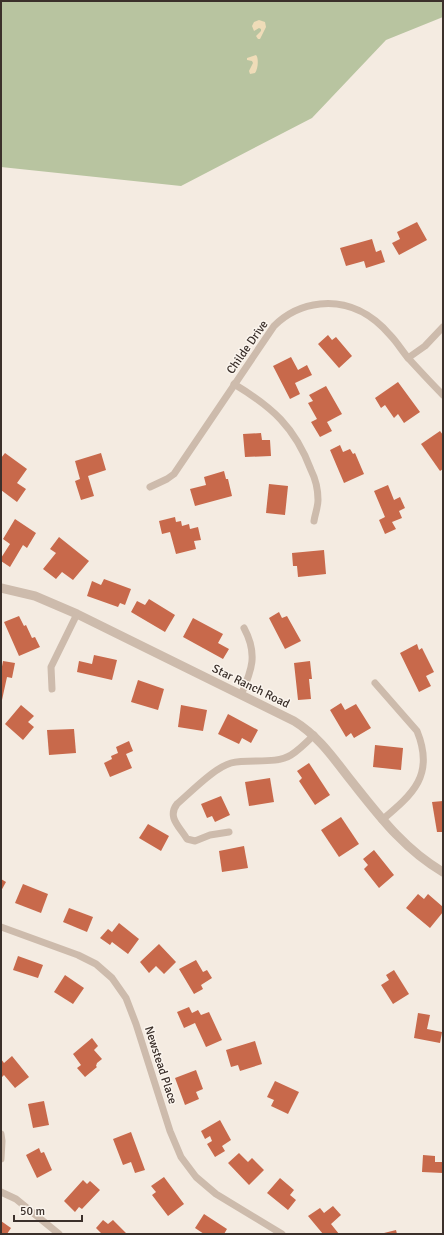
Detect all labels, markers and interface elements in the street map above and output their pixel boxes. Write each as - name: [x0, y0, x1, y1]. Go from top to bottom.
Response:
- street label: Childe Drive: [223, 317, 271, 377]
- street label: Star Ranch Road: [210, 661, 292, 712]
- street label: Newstead Place: [141, 1024, 180, 1106]
- scale bar: [14, 1197, 82, 1223]
- text: 50 m: [20, 1204, 45, 1219]

